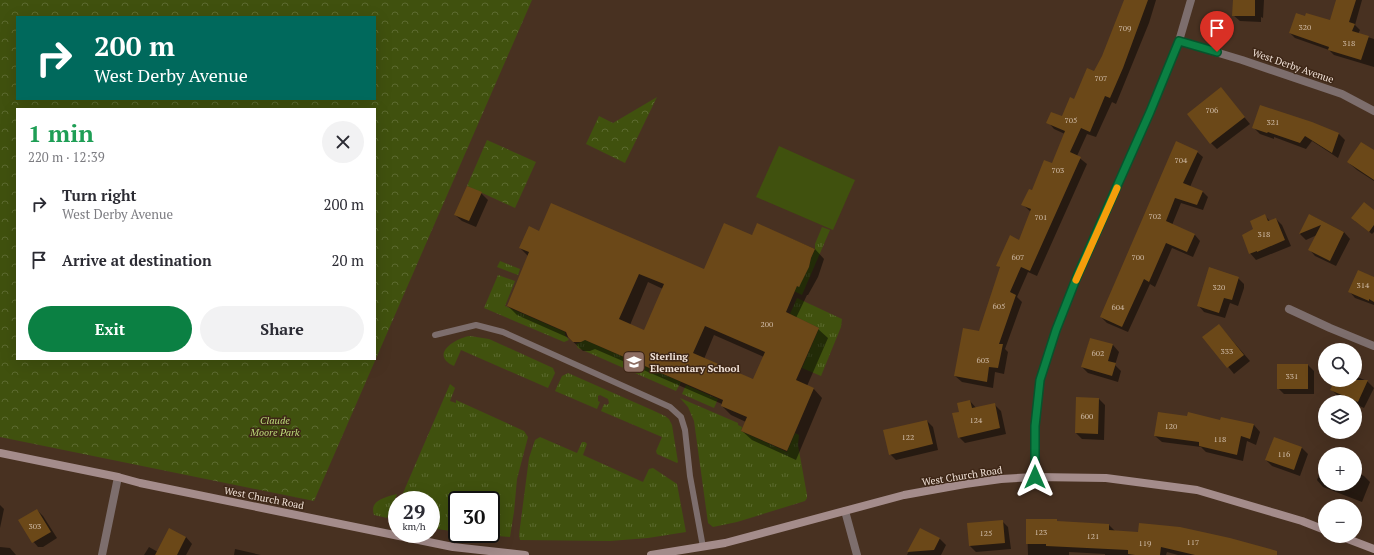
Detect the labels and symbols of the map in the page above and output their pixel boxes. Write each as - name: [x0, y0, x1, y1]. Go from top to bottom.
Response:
- pin: [1200, 11, 1234, 52]
- house number: 320: [1299, 22, 1311, 32]
- house number: 709: [1119, 23, 1131, 33]
- house number: 318: [1343, 38, 1355, 48]
- street label: West Derby Avenue: [1250, 46, 1336, 86]
- house number: 707: [1095, 73, 1107, 83]
- house number: 706: [1206, 105, 1219, 115]
- house number: 705: [1065, 115, 1077, 125]
- house number: 321: [1267, 117, 1279, 127]
- house number: 704: [1175, 155, 1188, 165]
- house number: 703: [1052, 165, 1064, 175]
- house number: 702: [1149, 211, 1161, 221]
- house number: 701: [1035, 212, 1047, 222]
- house number: 318: [1258, 229, 1270, 239]
- house number: 607: [1012, 252, 1024, 262]
- house number: 700: [1132, 252, 1144, 262]
- house number: 314: [1357, 280, 1370, 290]
- house number: 320: [1213, 282, 1225, 292]
- house number: 605: [993, 301, 1005, 311]
- house number: 604: [1112, 302, 1125, 312]
- house number: 200: [761, 319, 773, 329]
- house number: 333: [1221, 346, 1233, 356]
- house number: 602: [1092, 348, 1104, 358]
- school or university icon: Sterling Elementary School: [621, 349, 647, 375]
- place label: Sterling Elementary School: [650, 350, 740, 375]
- house number: 603: [977, 355, 989, 365]
- house number: 331: [1286, 371, 1298, 381]
- house number: 600: [1081, 411, 1093, 421]
- park label: Claude Moore Park: [249, 414, 300, 439]
- house number: 124: [970, 415, 983, 425]
- house number: 120: [1165, 421, 1177, 431]
- house number: 122: [902, 432, 914, 442]
- house number: 118: [1214, 434, 1226, 444]
- house number: 116: [1278, 449, 1291, 459]
- position arrow: [1014, 456, 1056, 498]
- street label: West Church Road: [921, 463, 1004, 489]
- street label: West Church Road: [223, 484, 306, 512]
- speed limit sign: 30: [448, 491, 500, 543]
- house number: 303: [29, 521, 41, 531]
- house number: 123: [1035, 527, 1047, 537]
- house number: 125: [980, 528, 992, 538]
- house number: 121: [1087, 531, 1099, 541]
- house number: 117: [1187, 537, 1199, 547]
- house number: 119: [1139, 538, 1151, 548]

